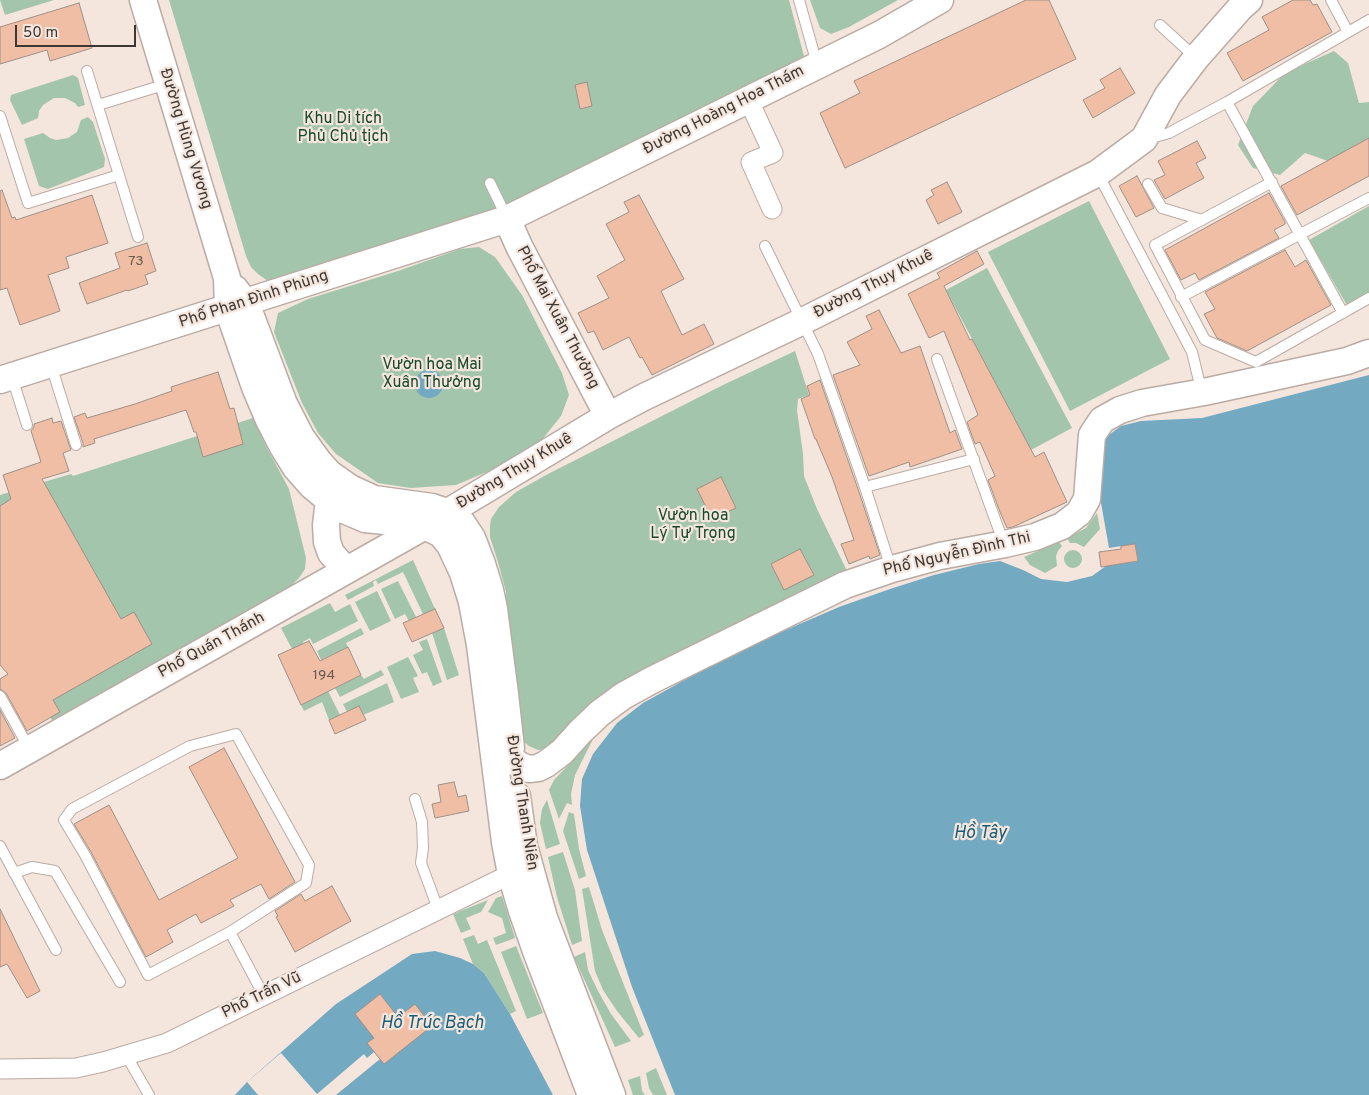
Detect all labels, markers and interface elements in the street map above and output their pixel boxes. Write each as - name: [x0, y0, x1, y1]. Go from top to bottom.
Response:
- scale bar: [18, 15, 139, 47]
- text: 50 m: [23, 24, 58, 43]
- street label: Đường Hoàng Hoa Thám: [640, 62, 808, 160]
- street label: Đường Hùng Vương: [154, 66, 216, 212]
- park label: Khu Di tích Phủ Chủ tịch: [298, 110, 388, 148]
- street label: Phố Mai Xuân Thưởng: [511, 243, 603, 393]
- street label: Đường Thụy Khuê: [811, 247, 937, 323]
- house number: 73: [128, 254, 144, 270]
- street label: Phố Phan Đình Phùng: [177, 267, 331, 333]
- park label: Vườn hoa Mai Xuân Thưởng: [382, 356, 482, 394]
- street label: Đường Thụy Khuê: [454, 430, 576, 514]
- park label: Vườn hoa Lý Tự Trọng: [650, 507, 736, 545]
- street label: Phố Nguyễn Đình Thi: [881, 529, 1033, 581]
- street label: Phố Quán Thánh: [155, 609, 269, 683]
- house number: 194: [313, 668, 335, 684]
- street label: Đường Thanh Niên: [501, 734, 541, 872]
- water label: Hồ Tây: [954, 823, 1006, 845]
- street label: Phố Trấn Vũ: [219, 968, 305, 1024]
- water label: Hồ Trúc Bạch: [381, 1013, 483, 1035]

